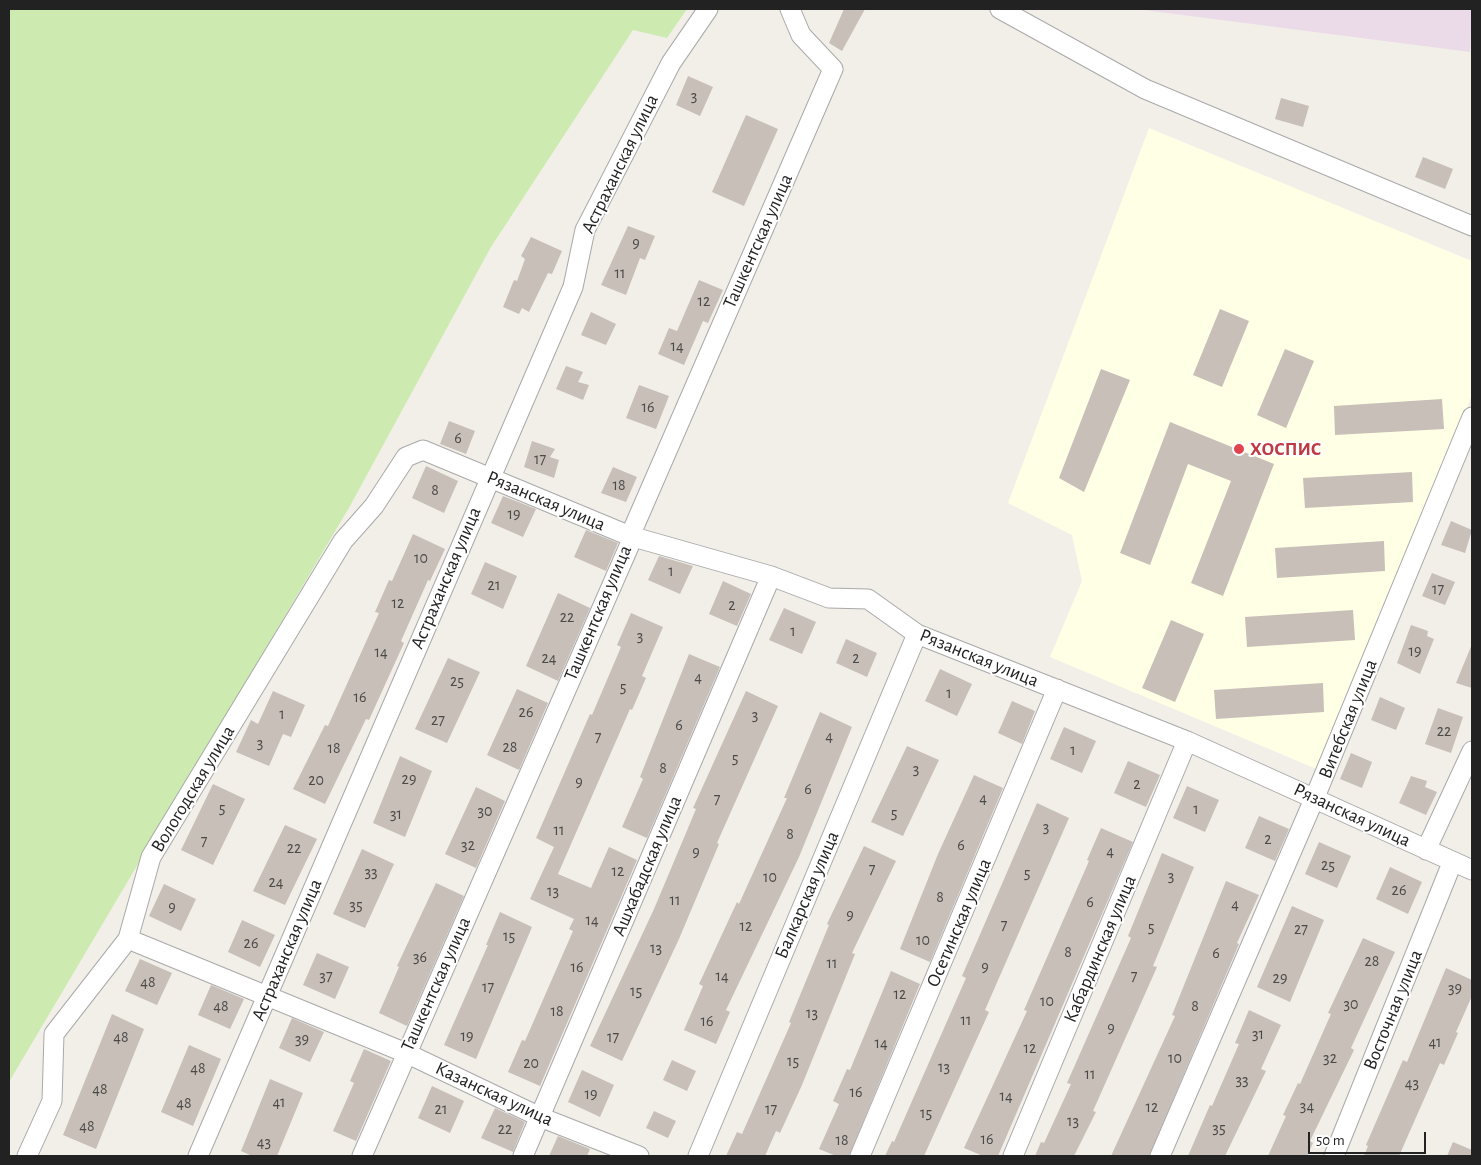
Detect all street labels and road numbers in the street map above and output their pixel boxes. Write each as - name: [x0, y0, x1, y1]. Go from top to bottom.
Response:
- street label: Астраханская улица: [576, 91, 664, 237]
- street label: Ташкентская улица: [718, 170, 798, 312]
- street label: Рязанская улица: [483, 466, 609, 536]
- street label: Астраханская улица: [406, 504, 486, 652]
- street label: Ташкентская улица: [559, 542, 637, 684]
- street label: Рязанская улица: [916, 624, 1042, 692]
- street label: Витебская улица: [1314, 656, 1382, 782]
- street label: Вологодская улица: [146, 722, 240, 856]
- street label: Рязанская улица: [1290, 778, 1414, 852]
- street label: Ашхабадская улица: [607, 792, 687, 940]
- street label: Балкарская улица: [770, 828, 844, 962]
- street label: Осетинская улица: [922, 855, 996, 991]
- street label: Кабардинская улица: [1059, 872, 1141, 1026]
- street label: Астраханская улица: [247, 876, 327, 1024]
- street label: Ташкентская улица: [396, 913, 476, 1055]
- street label: Восточная улица: [1359, 947, 1427, 1073]
- street label: Казанская улица: [431, 1057, 557, 1131]

